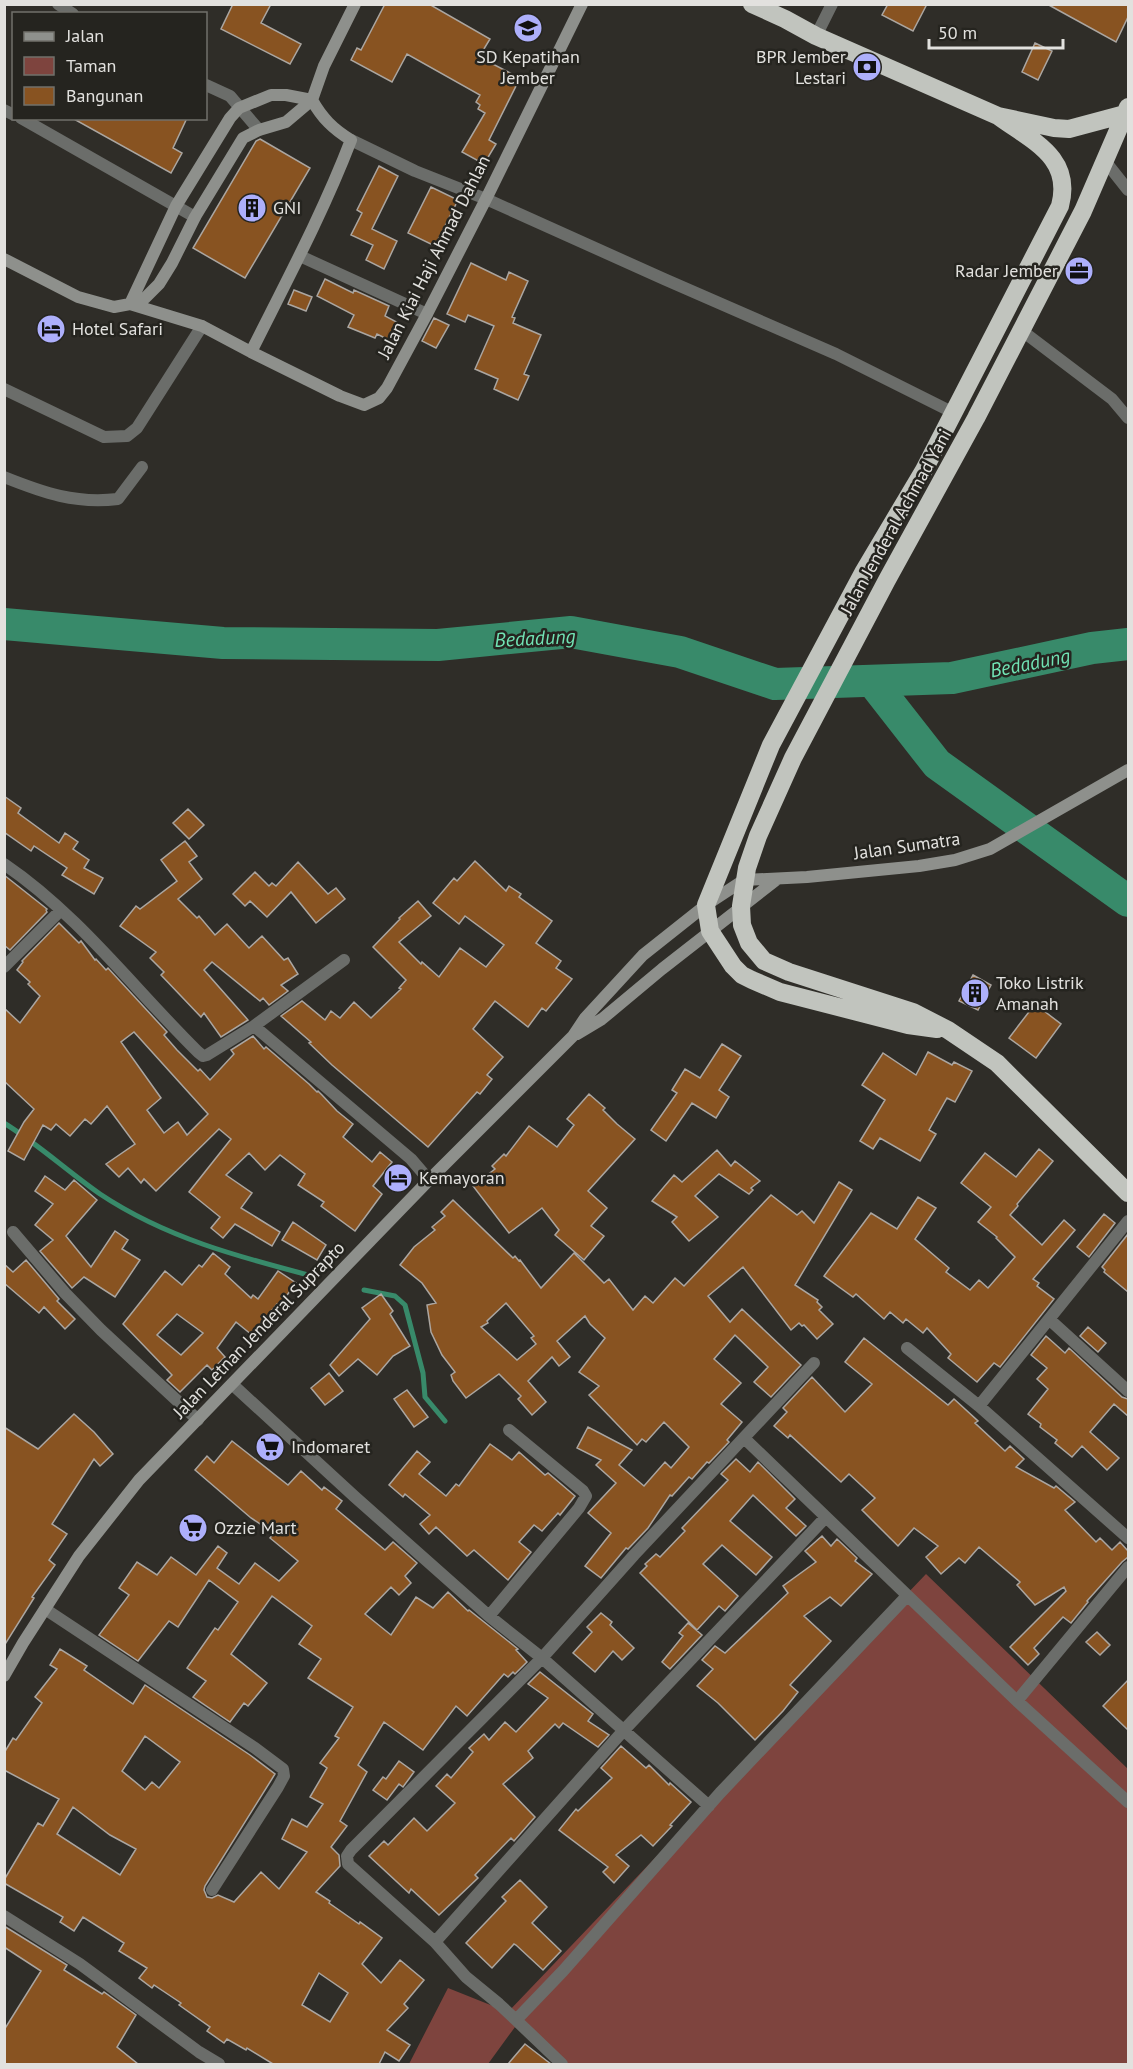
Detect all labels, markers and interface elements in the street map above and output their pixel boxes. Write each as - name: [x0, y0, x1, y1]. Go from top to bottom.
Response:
- legend: [12, 12, 207, 120]
- school or university icon: SD Kepatihan Jember: [512, 12, 544, 44]
- scale bar: [929, 12, 1062, 50]
- text: 50 m: [938, 21, 977, 44]
- text: Jalan: [65, 24, 104, 47]
- place label: SD Kepatihan Jember: [476, 45, 580, 89]
- place label: BPR Jember Lestari: [756, 45, 846, 89]
- bank icon: BPR Jember Lestari: [851, 51, 883, 83]
- text: Taman: [66, 54, 116, 77]
- text: Bangunan: [66, 84, 143, 107]
- street label: Jalan Kiai Haji Ahmad Dahlan: [372, 151, 495, 363]
- building icon: GNI: [236, 192, 268, 224]
- place label: GNI: [273, 196, 301, 219]
- office icon: Radar Jember: [1063, 255, 1095, 287]
- place label: Radar Jember: [955, 259, 1058, 282]
- hotel icon: Hotel Safari: [35, 313, 67, 345]
- place label: Hotel Safari: [72, 317, 163, 340]
- street label: Jalan Jenderal Achmad Yani: [834, 425, 956, 619]
- water label: Bedadung: [494, 623, 576, 653]
- water label: Bedadung: [988, 642, 1072, 684]
- street label: Jalan Sumatra: [851, 827, 961, 864]
- place label: Toko Listrik Amanah: [996, 971, 1084, 1015]
- building icon: Toko Listrik Amanah: [959, 977, 991, 1009]
- hotel icon: Kemayoran: [382, 1162, 414, 1194]
- place label: Kemayoran: [419, 1166, 505, 1189]
- street label: Jalan Letnan Jenderal Suprapto: [167, 1236, 349, 1424]
- supermarket icon: Indomaret: [254, 1431, 286, 1463]
- place label: Indomaret: [291, 1435, 370, 1458]
- supermarket icon: Ozzie Mart: [177, 1512, 209, 1544]
- place label: Ozzie Mart: [214, 1516, 297, 1539]

